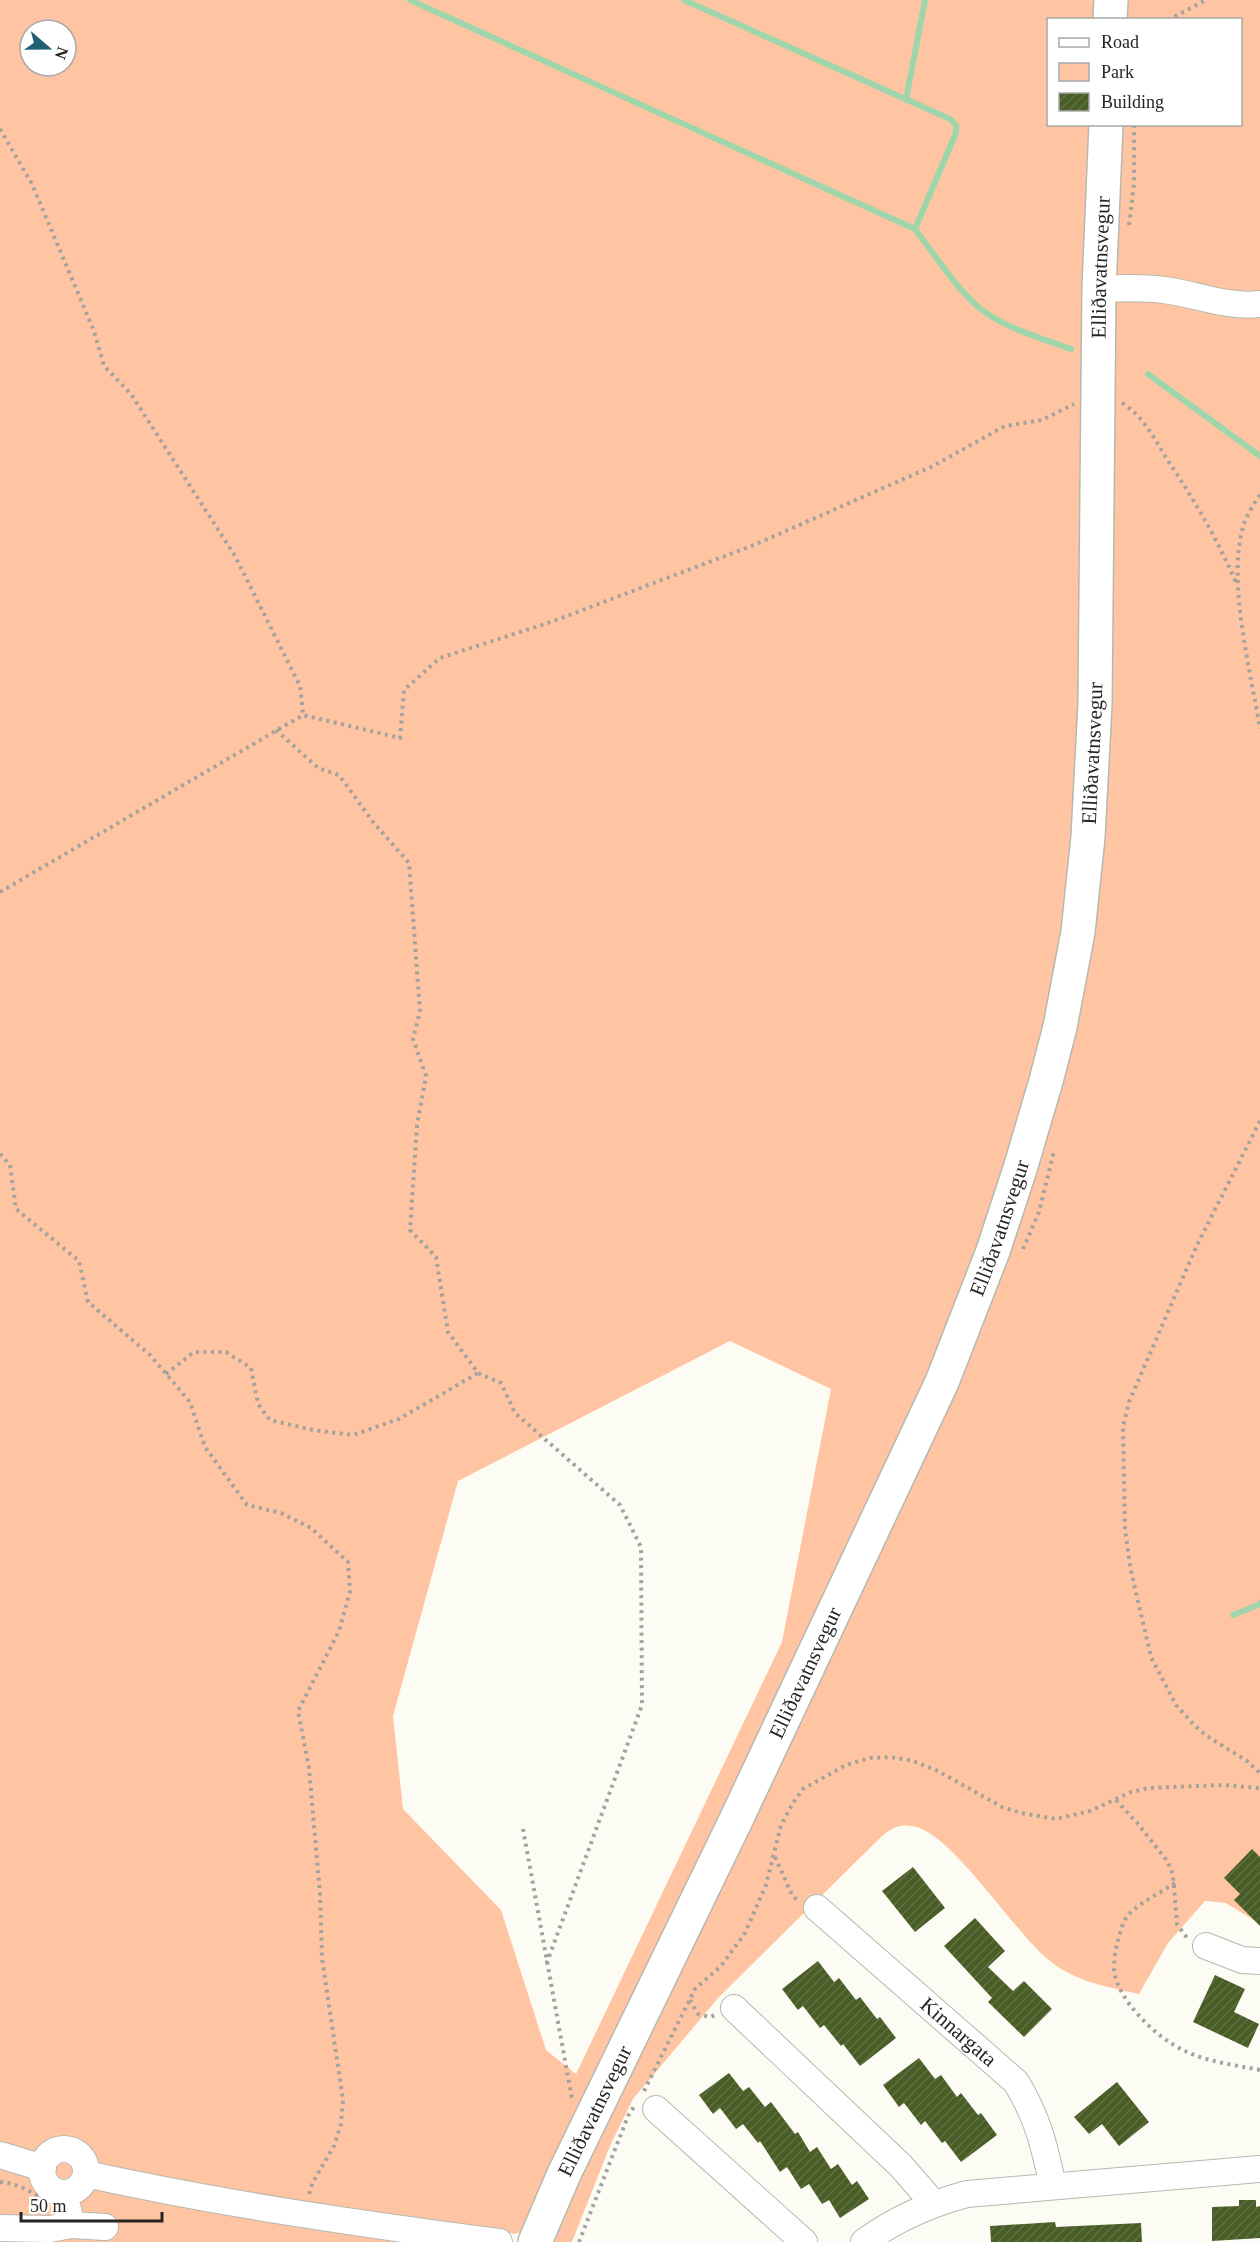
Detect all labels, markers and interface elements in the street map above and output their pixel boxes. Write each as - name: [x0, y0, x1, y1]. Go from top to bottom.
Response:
- north arrow: [18, 18, 78, 78]
- legend: [1047, 18, 1242, 126]
- text: Road: [1101, 32, 1139, 52]
- text: N: [52, 45, 72, 62]
- text: Park: [1101, 62, 1134, 82]
- text: Building: [1101, 92, 1164, 112]
- street label: Elliðavatnsvegur: [1087, 196, 1115, 339]
- street label: Elliðavatnsvegur: [1077, 682, 1107, 825]
- street label: Elliðavatnsvegur: [965, 1157, 1034, 1299]
- street label: Elliðavatnsvegur: [764, 1603, 846, 1742]
- street label: Kinnargata: [916, 1992, 1002, 2072]
- street label: Elliðavatnsvegur: [553, 2042, 637, 2180]
- scale bar: [21, 2185, 162, 2223]
- text: 50 m: [30, 2196, 67, 2216]

